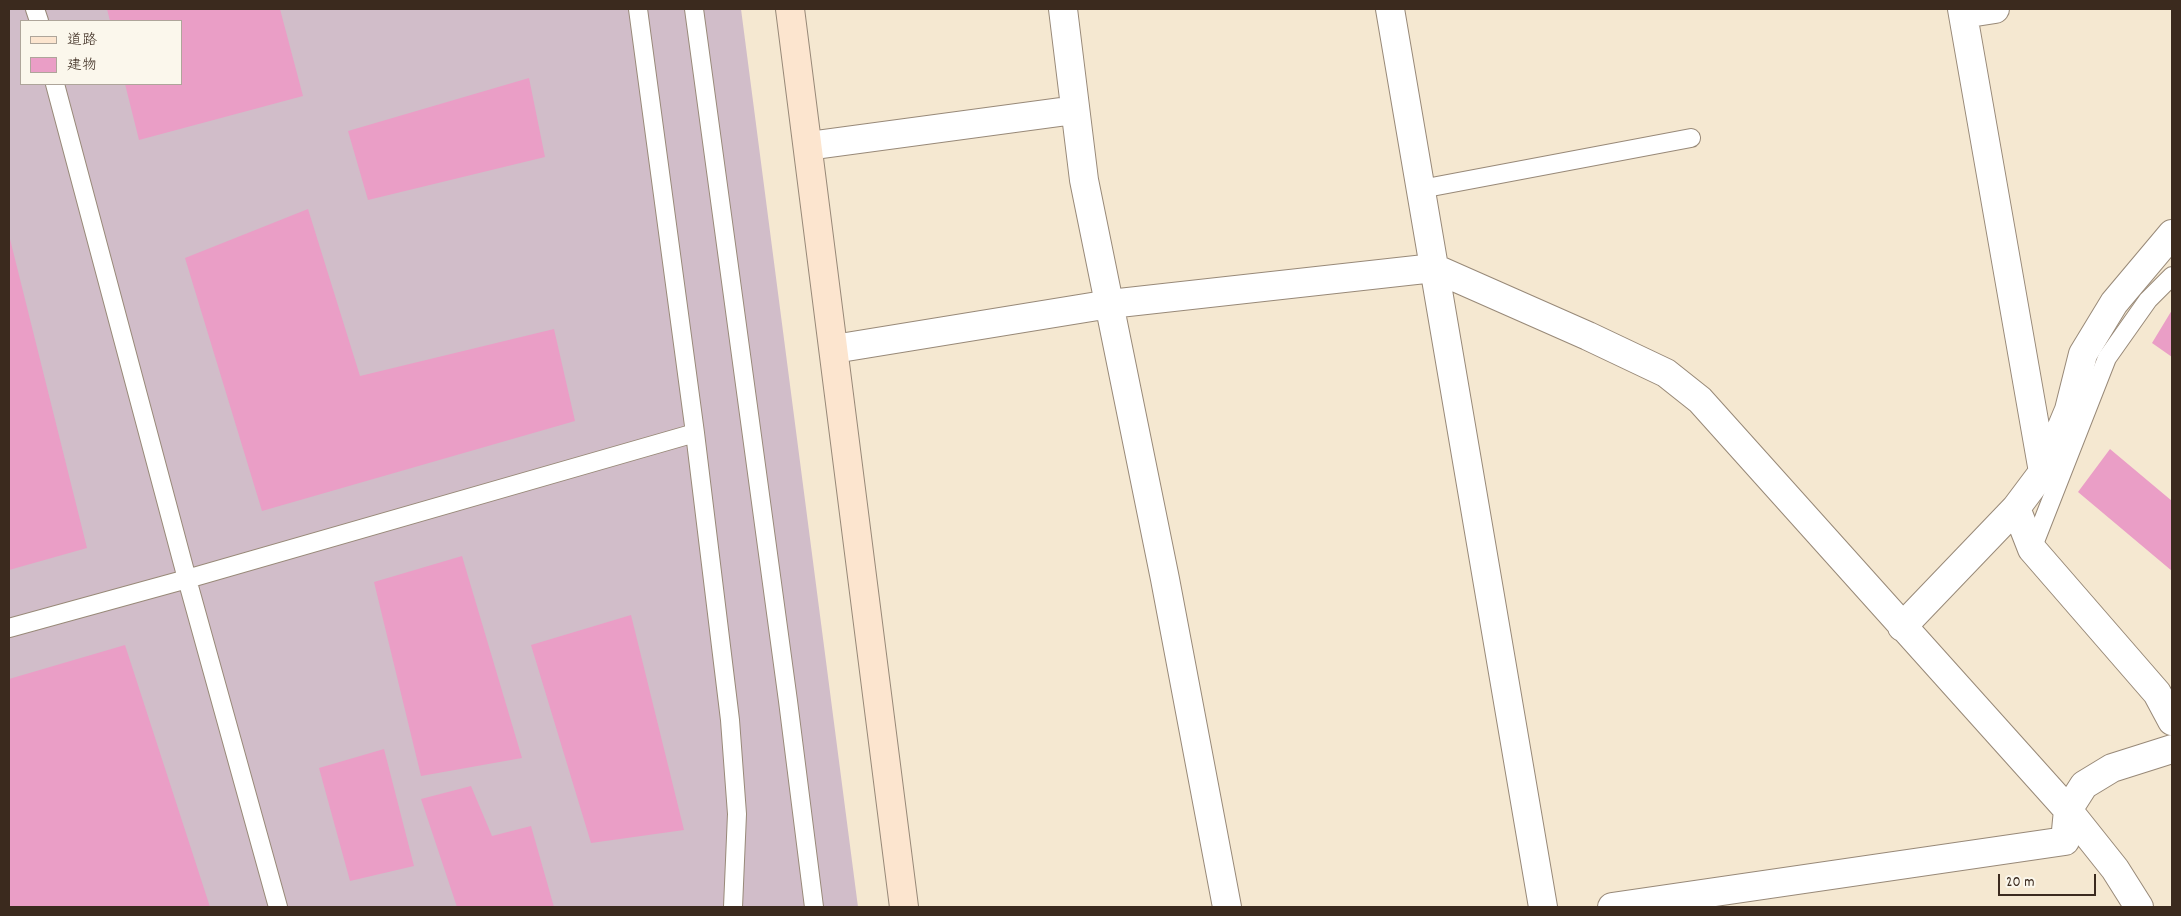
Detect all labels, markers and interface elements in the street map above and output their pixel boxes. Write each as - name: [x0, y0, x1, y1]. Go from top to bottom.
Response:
- legend: [20, 20, 182, 85]
- text: 道路: [67, 30, 97, 52]
- text: 建物: [67, 55, 97, 77]
- scale bar: [2001, 864, 2098, 896]
- text: 20 m: [2006, 872, 2034, 894]

